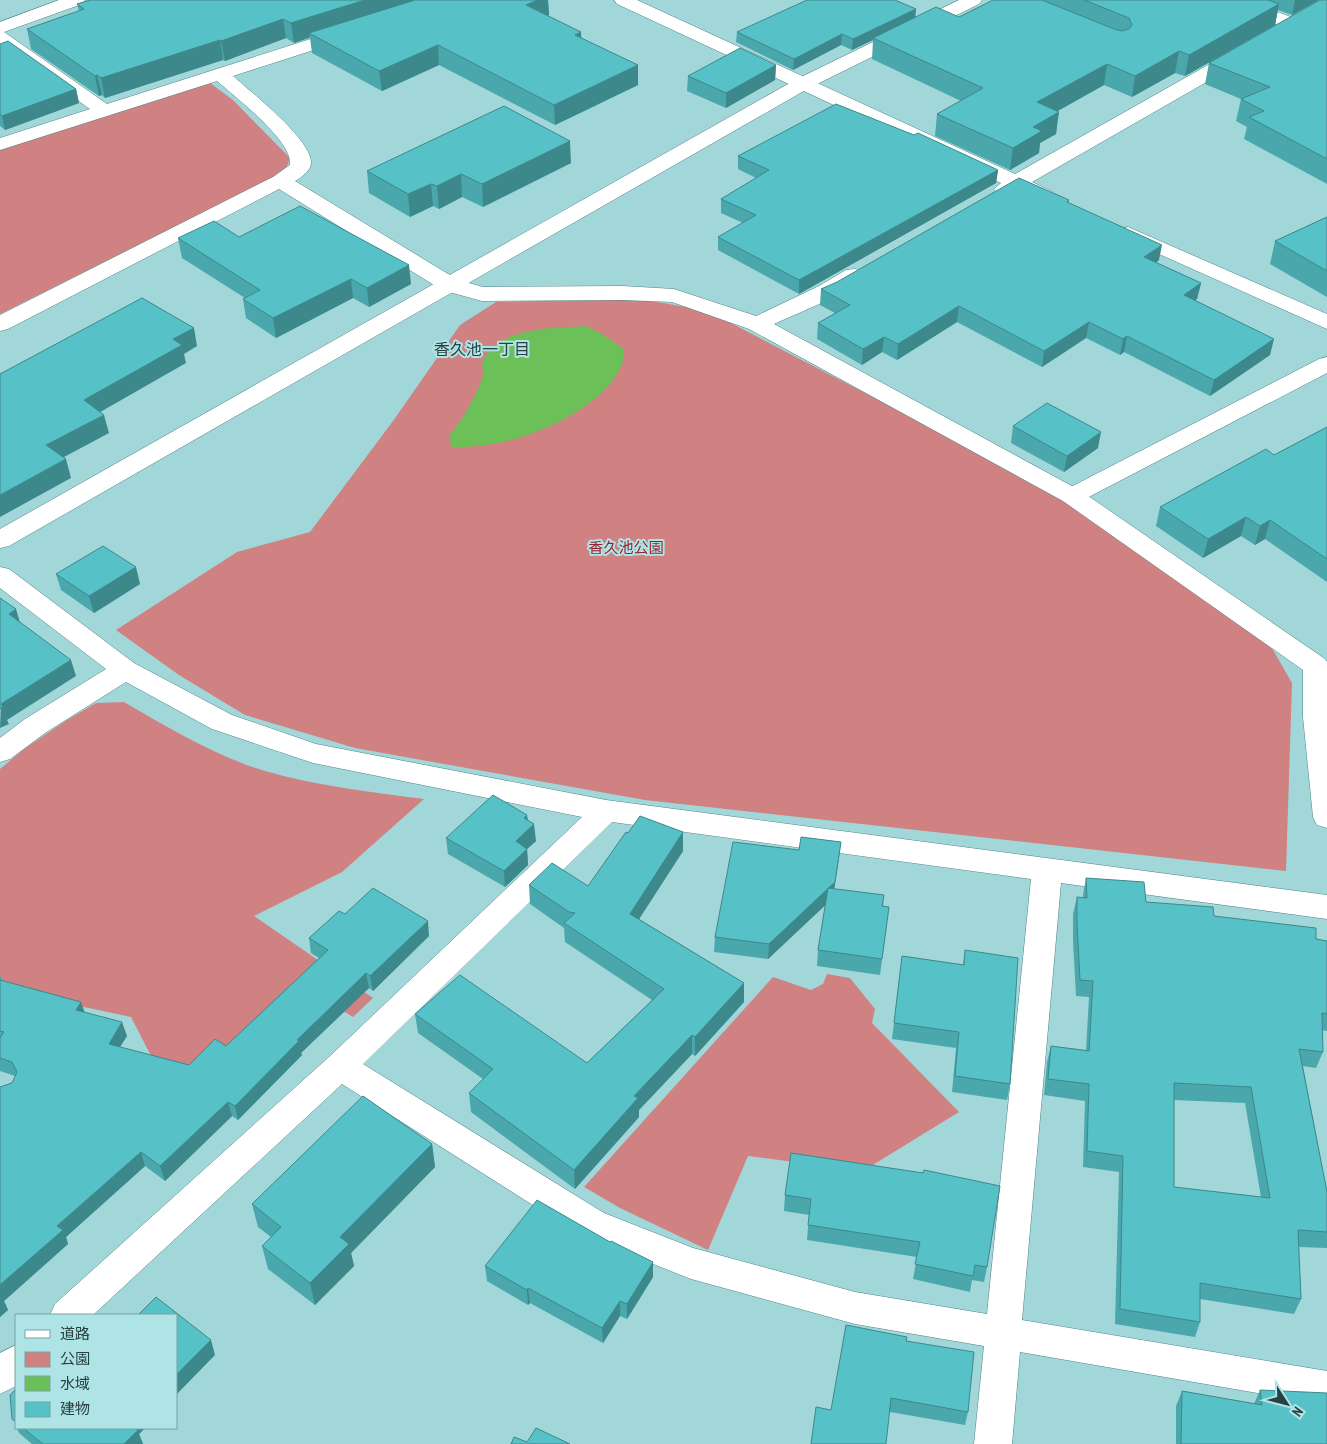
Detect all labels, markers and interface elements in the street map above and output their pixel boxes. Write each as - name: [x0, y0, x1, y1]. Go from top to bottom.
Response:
- district label: 香久池一丁目: [434, 339, 530, 359]
- park label: 香久池公園: [588, 538, 664, 557]
- legend: [15, 1314, 178, 1429]
- text: 道路: [60, 1324, 90, 1343]
- text: 公園: [60, 1349, 90, 1368]
- text: 水域: [60, 1374, 90, 1393]
- north arrow: [1262, 1379, 1312, 1429]
- text: 建物: [60, 1399, 90, 1418]
- text: N: [1288, 1403, 1307, 1420]

